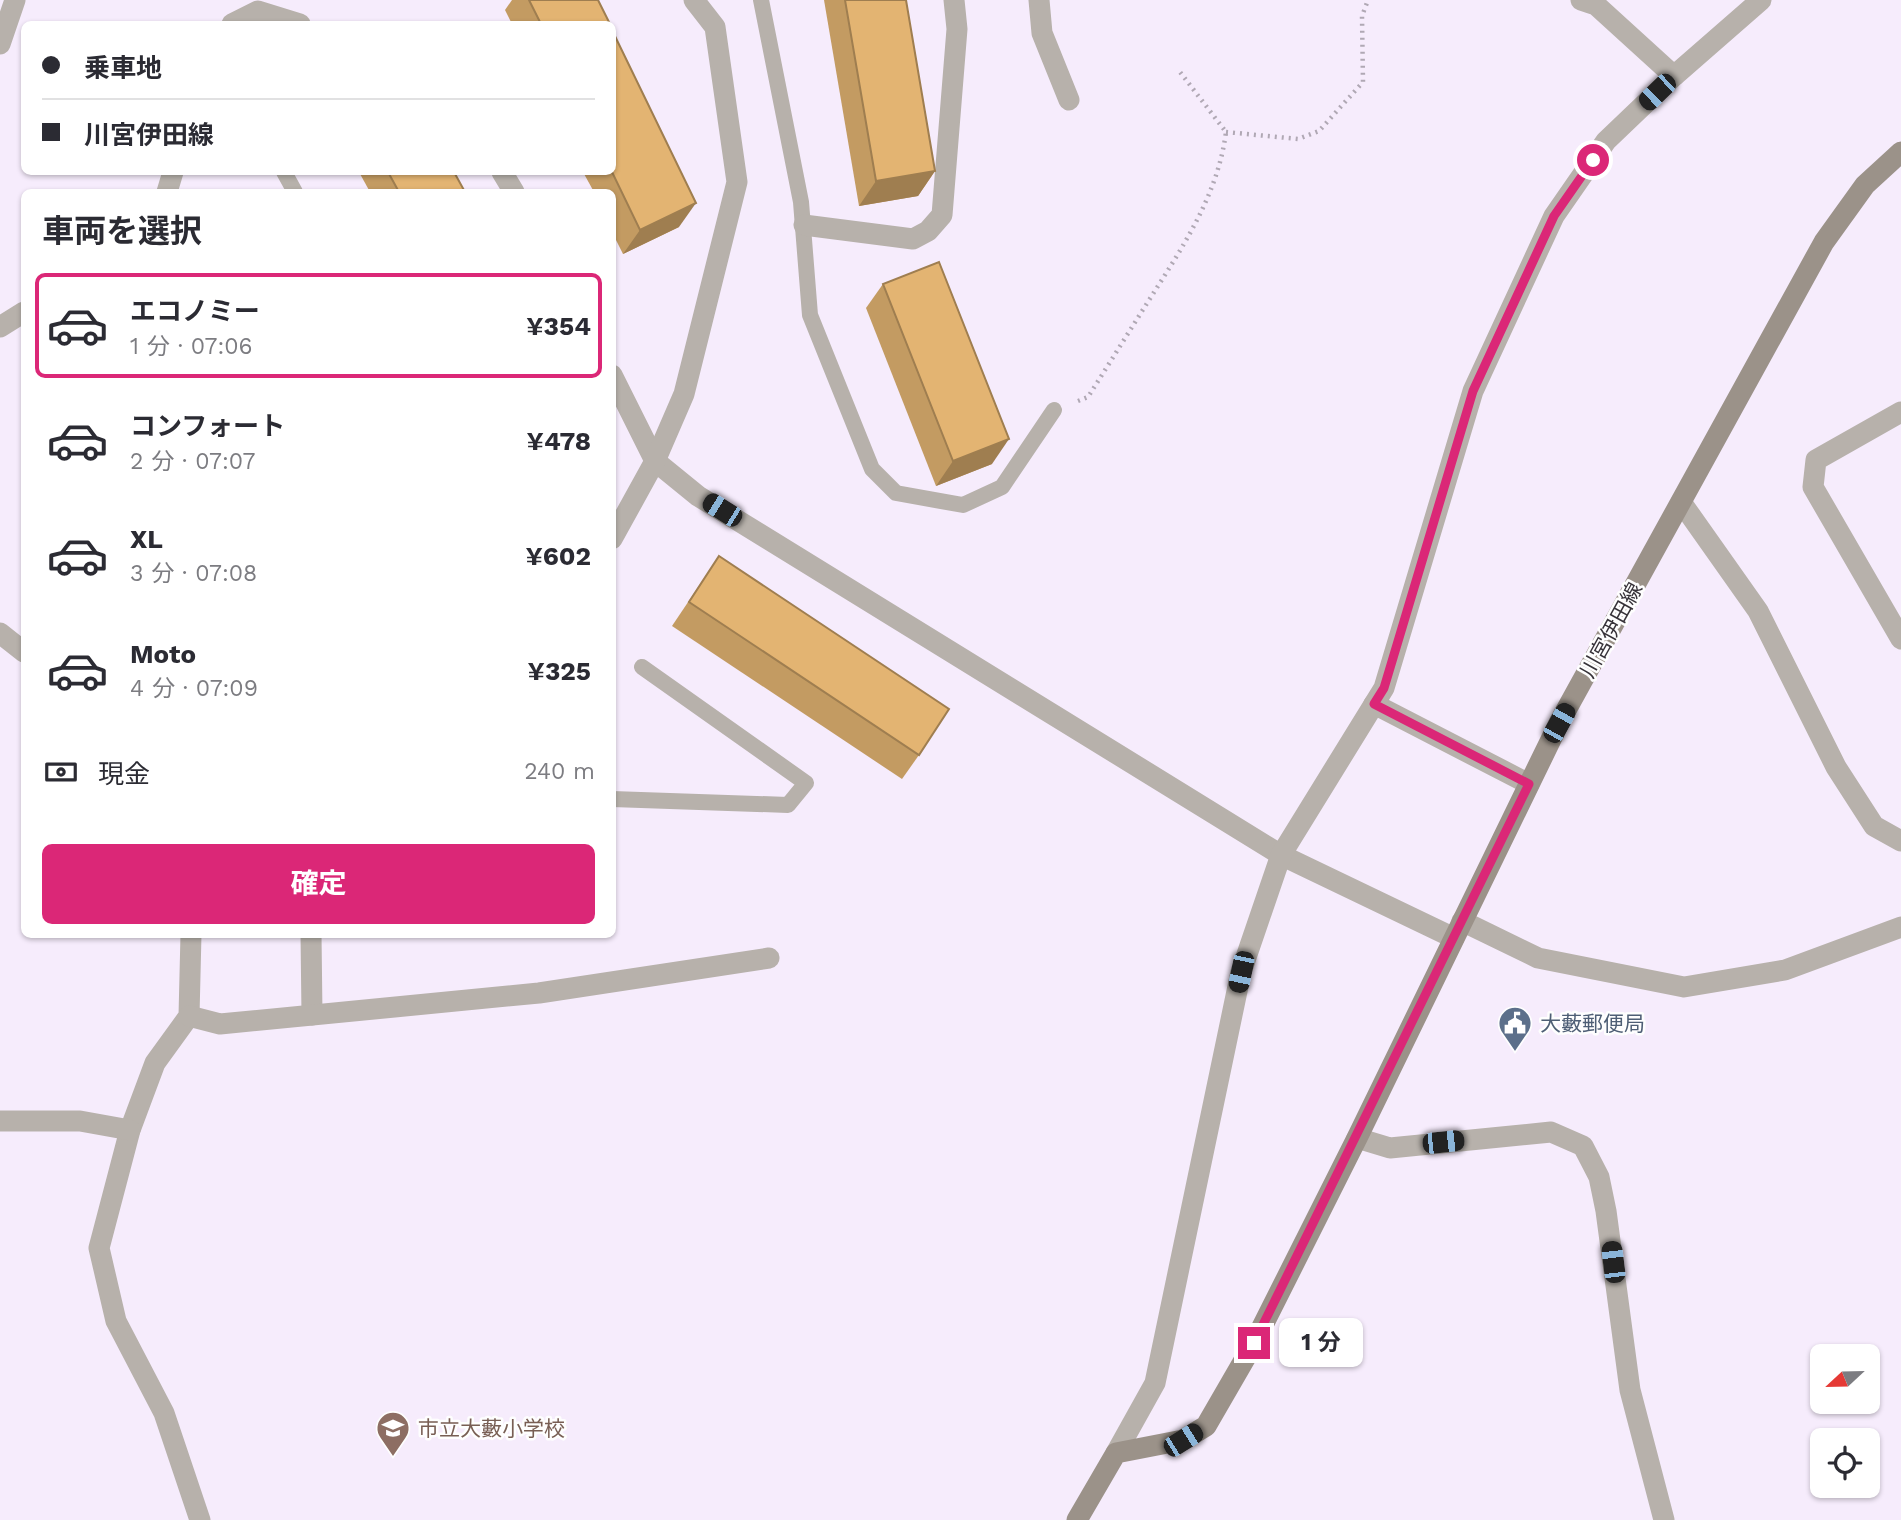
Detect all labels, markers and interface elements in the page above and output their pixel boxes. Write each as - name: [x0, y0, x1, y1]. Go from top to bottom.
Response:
- text: 乗車地: [84, 53, 162, 83]
- car: [1635, 70, 1680, 114]
- text: 川宮伊田線: [84, 120, 214, 150]
- route start: [1577, 144, 1609, 176]
- text: 車両を選択: [42, 212, 202, 250]
- icon: car: [46, 294, 109, 357]
- text: エコノミー: [130, 296, 260, 326]
- text: ¥354: [526, 311, 591, 341]
- text: 1 分 · 07:06: [130, 333, 253, 360]
- icon: car: [46, 409, 109, 472]
- text: コンフォート: [130, 411, 285, 441]
- text: ¥478: [527, 426, 591, 456]
- text: 2 分 · 07:07: [130, 448, 255, 475]
- car: [699, 490, 746, 530]
- icon: car: [46, 524, 109, 587]
- text: XL: [130, 524, 163, 554]
- text: ¥602: [525, 541, 591, 571]
- text: 3 分 · 07:08: [130, 560, 257, 587]
- street label: 川宮伊田線: [1575, 578, 1647, 682]
- icon: car: [46, 639, 109, 702]
- text: Moto: [130, 639, 196, 669]
- text: ¥325: [528, 656, 591, 686]
- text: 4 分 · 07:09: [130, 675, 258, 702]
- car: [1540, 700, 1579, 746]
- icon: cash: [42, 753, 80, 791]
- text: 240 m: [524, 758, 595, 785]
- text: 現金: [98, 759, 150, 789]
- button: 確定: [42, 844, 595, 924]
- car: [1227, 949, 1256, 995]
- public building icon: 大藪郵便局: [1496, 1004, 1534, 1053]
- place label: 大藪郵便局: [1540, 1011, 1645, 1036]
- car: [1422, 1129, 1465, 1155]
- car: [1601, 1240, 1626, 1284]
- callout: 1 分: [1278, 1318, 1362, 1368]
- route end: [1238, 1327, 1270, 1359]
- text: 1 分: [1301, 1329, 1341, 1356]
- north arrow: [1810, 1344, 1880, 1414]
- map controls: [1810, 1344, 1880, 1498]
- school or university icon: 市立大藪小学校: [374, 1409, 412, 1458]
- place label: 市立大藪小学校: [418, 1416, 565, 1441]
- car: [1160, 1420, 1207, 1460]
- button: locate: [1810, 1428, 1880, 1498]

